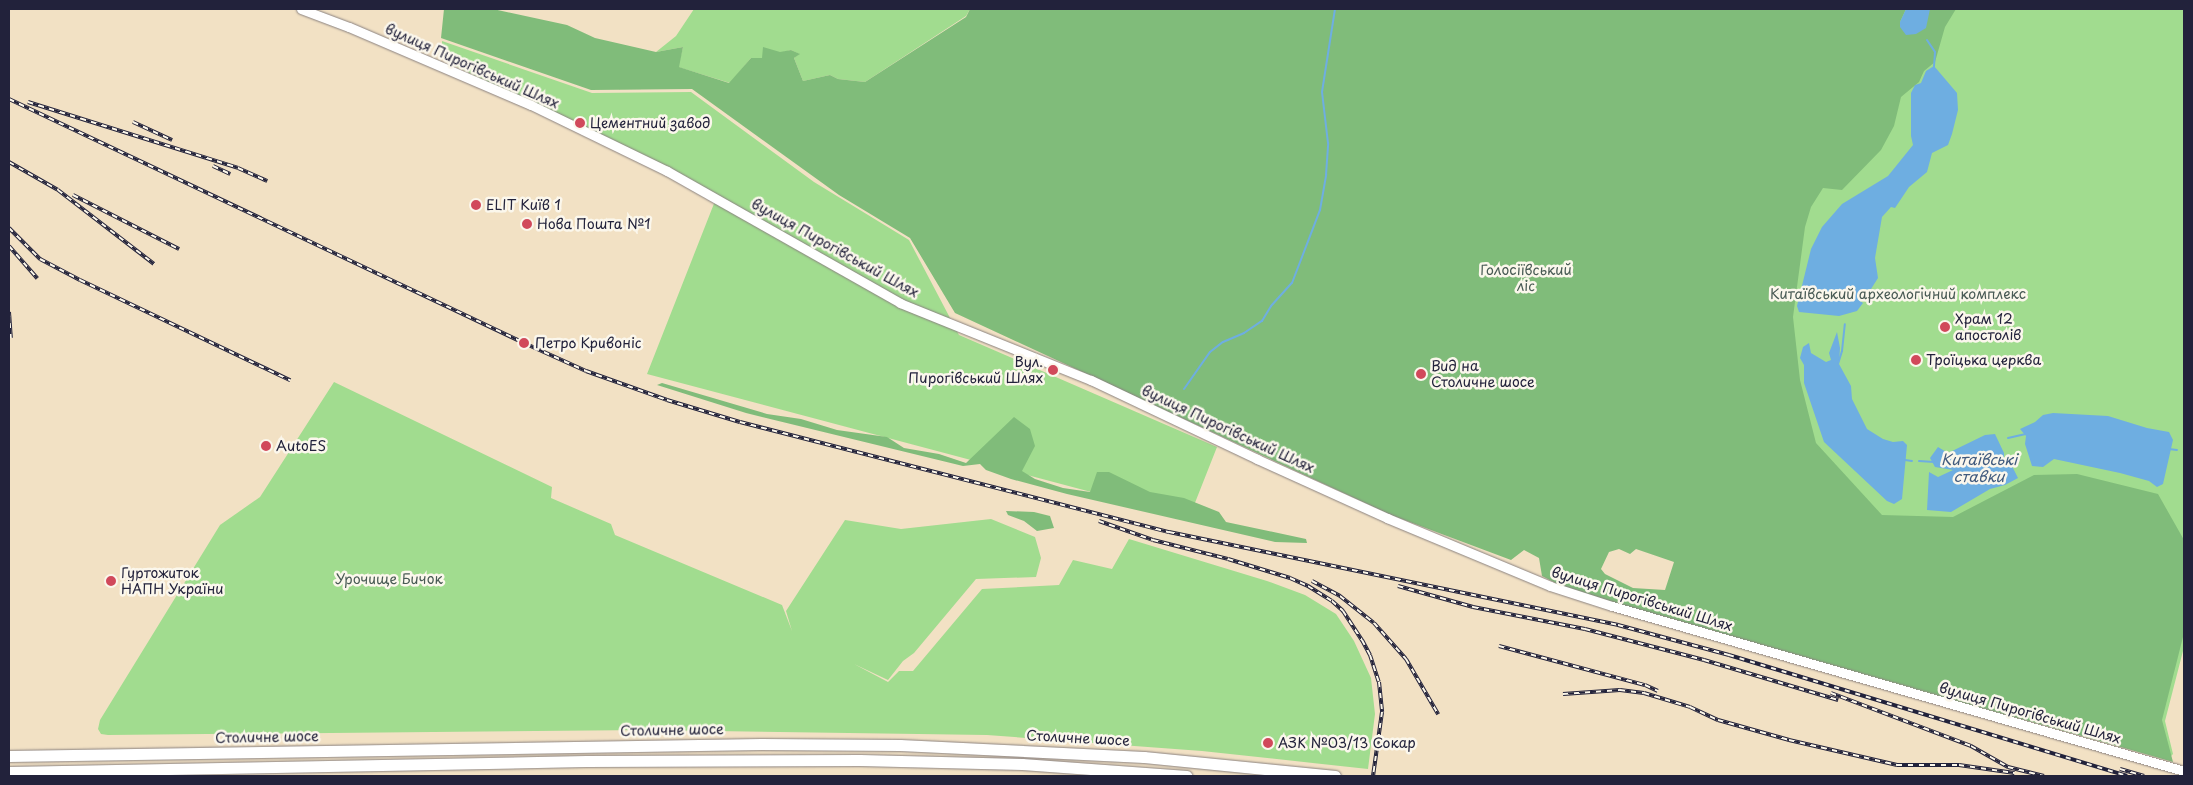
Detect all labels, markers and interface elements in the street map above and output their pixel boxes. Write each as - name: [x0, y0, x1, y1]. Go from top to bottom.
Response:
- street label: вулиця Пирогівський Шлях: [382, 20, 562, 112]
- place label: Цементний завод: [590, 115, 712, 131]
- marker: Цементний завод: [574, 117, 586, 129]
- street label: вулиця Пирогівський Шлях: [748, 195, 922, 301]
- place label: ELIT Київ 1: [486, 197, 562, 213]
- marker: ELIT Київ 1: [470, 199, 482, 211]
- place label: Нова Пошта №1: [537, 216, 652, 232]
- marker: Нова Пошта №1: [521, 218, 533, 230]
- park label: Голосіївський ліс: [1480, 262, 1572, 294]
- park label: Китаївський археологічний комплекс: [1769, 286, 2027, 302]
- place label: Храм 12 апостолів: [1955, 311, 2021, 344]
- marker: Храм 12 апостолів: [1939, 321, 1951, 333]
- place label: Петро Кривоніс: [535, 335, 642, 351]
- marker: Петро Кривоніс: [517, 336, 531, 350]
- place label: Троїцька церква: [1926, 352, 2042, 368]
- place label: Вул. Пирогівський Шлях: [908, 354, 1043, 387]
- marker: Троїцька церква: [1910, 354, 1922, 366]
- place label: Вид на Столичне шосе: [1431, 358, 1535, 391]
- marker: Вул. Пирогівський Шлях: [1047, 364, 1059, 376]
- marker: Вид на Столичне шосе: [1415, 368, 1427, 380]
- street label: вулиця Пирогівський Шлях: [1139, 382, 1317, 476]
- place label: AutoES: [276, 438, 326, 454]
- marker: AutoES: [260, 440, 272, 452]
- water label: Китаївські ставки: [1941, 449, 2017, 484]
- street label: вулиця Пирогівський Шлях: [1549, 563, 1735, 635]
- place label: Гуртожиток НАПН України: [121, 565, 225, 598]
- park label: Урочище Бичок: [335, 571, 443, 587]
- marker: Гуртожиток НАПН України: [105, 575, 117, 587]
- street label: вулиця Пирогівський Шлях: [1937, 679, 2123, 747]
- street label: Столичне шосе: [620, 721, 724, 739]
- street label: Столичне шосе: [1026, 727, 1130, 749]
- street label: Столичне шосе: [215, 728, 319, 746]
- place label: АЗК №03/13 Сокар: [1278, 735, 1417, 751]
- marker: АЗК №03/13 Сокар: [1262, 737, 1274, 749]

